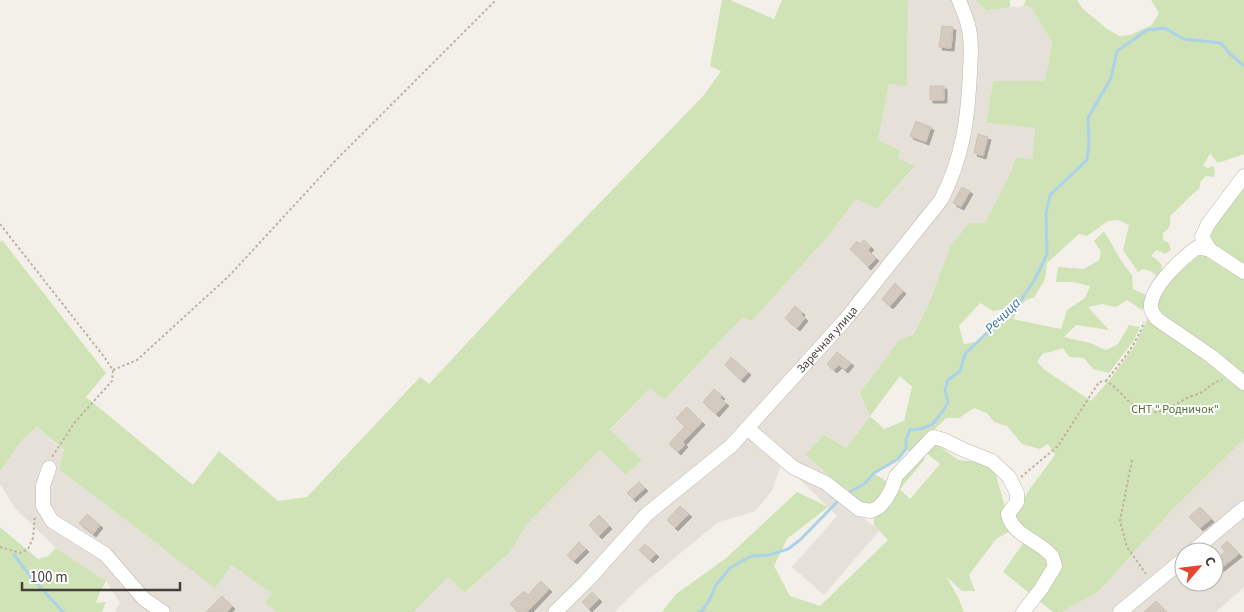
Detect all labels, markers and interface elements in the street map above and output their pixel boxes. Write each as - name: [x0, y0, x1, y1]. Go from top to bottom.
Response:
- water label: Речица: [980, 293, 1026, 339]
- street label: Заречная улица: [793, 302, 861, 377]
- park label: СНТ " Родничок": [1131, 401, 1219, 418]
- north arrow: [1174, 542, 1224, 592]
- text: С: [1199, 553, 1220, 570]
- scale bar: [22, 560, 180, 592]
- text: 100 m: [30, 567, 68, 588]

